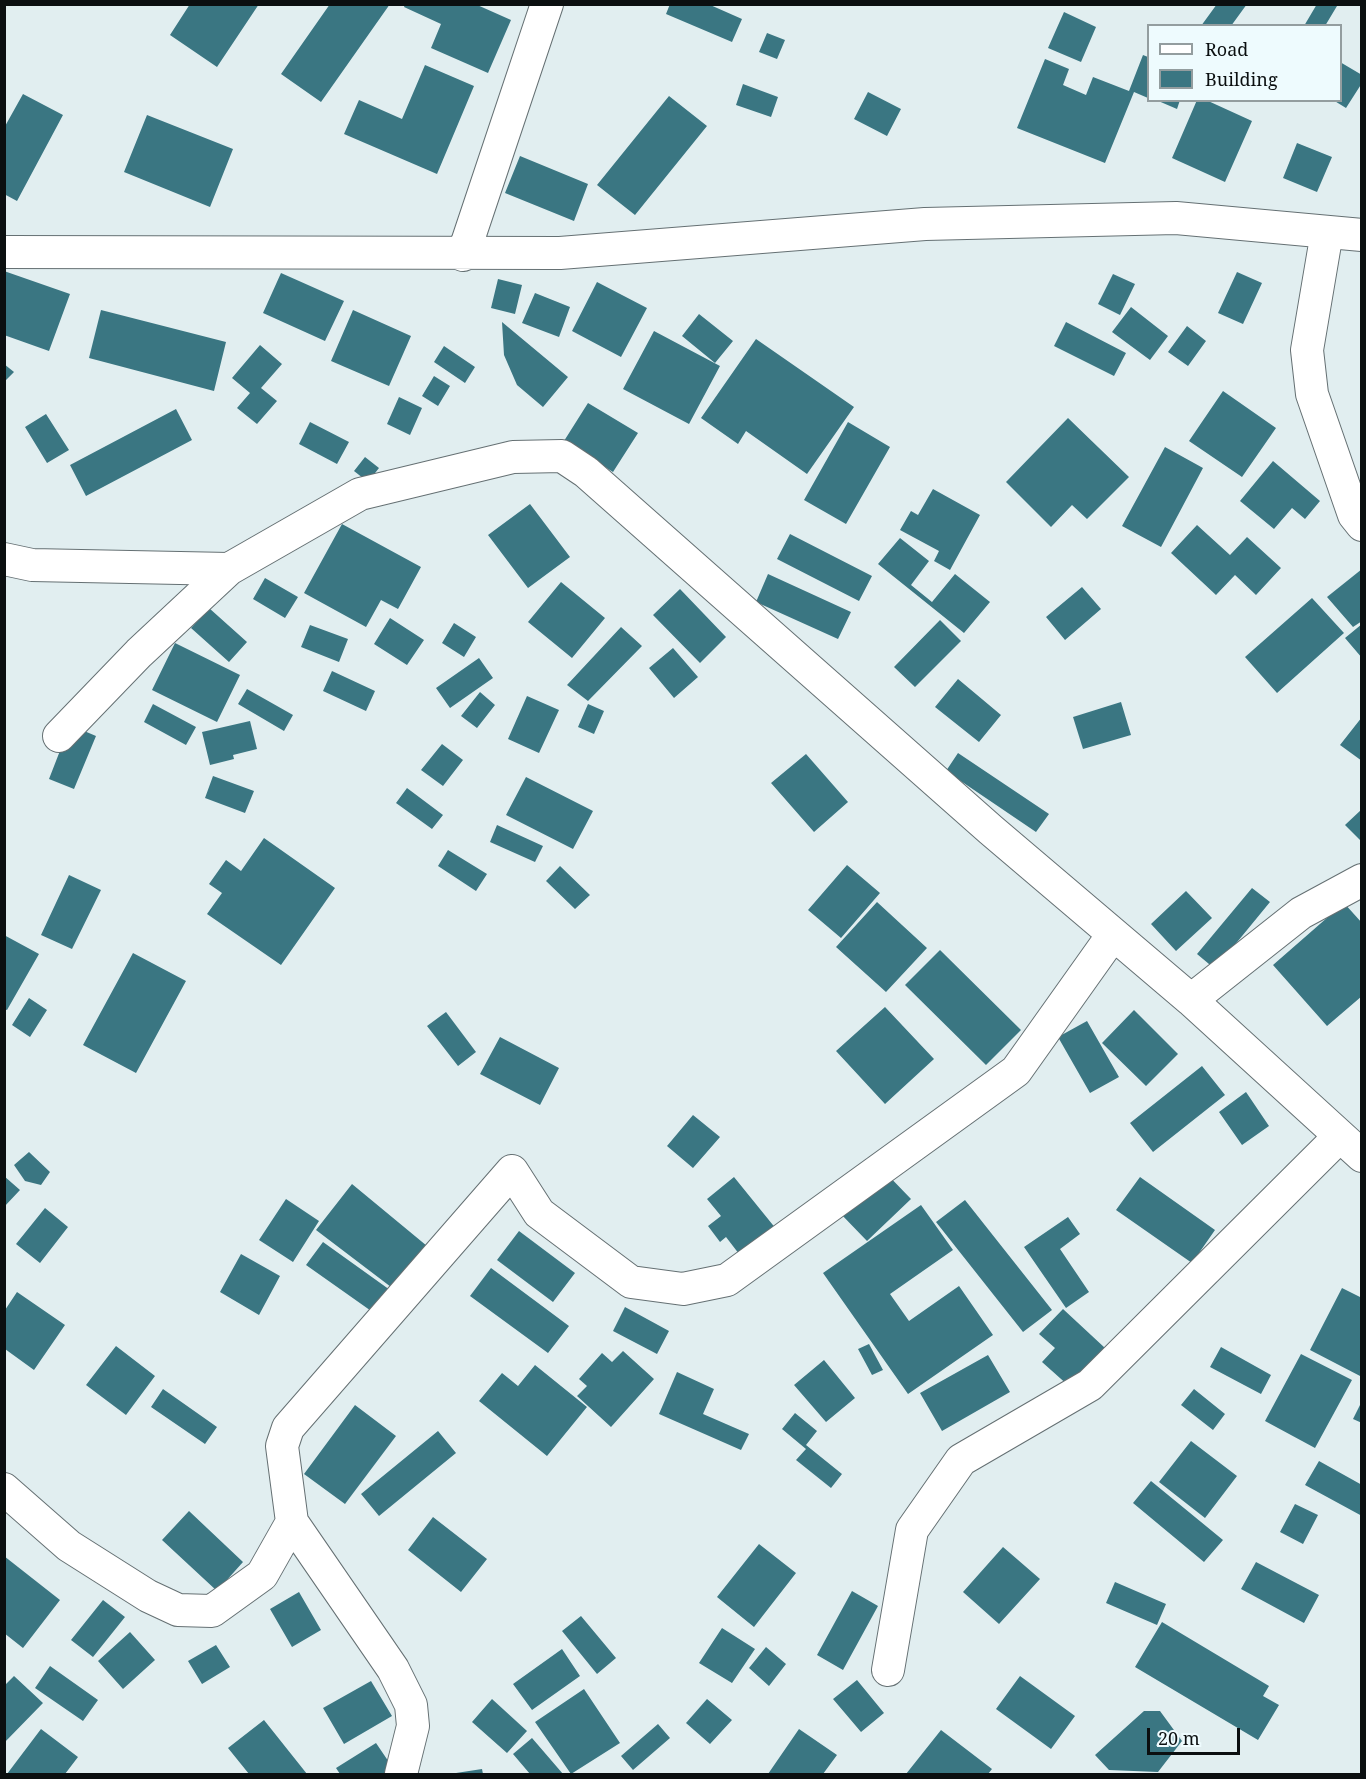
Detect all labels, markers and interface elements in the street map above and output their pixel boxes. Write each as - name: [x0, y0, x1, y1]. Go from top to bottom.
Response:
- legend: [1147, 24, 1342, 102]
- text: Road: [1205, 37, 1248, 61]
- text: Building: [1205, 67, 1278, 91]
- scale bar: [1150, 1716, 1243, 1754]
- text: 20 m: [1158, 1726, 1200, 1750]

